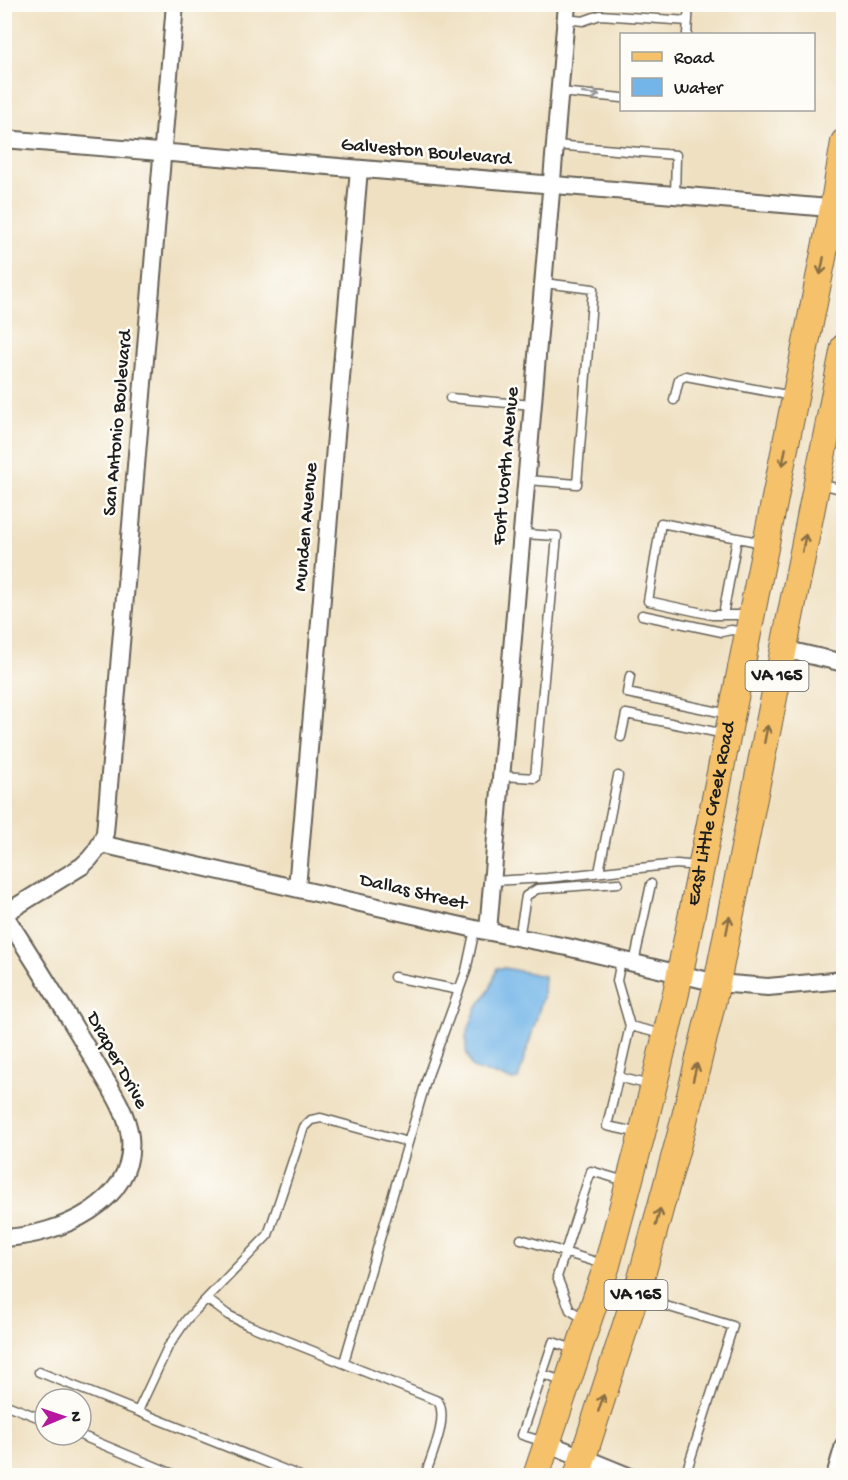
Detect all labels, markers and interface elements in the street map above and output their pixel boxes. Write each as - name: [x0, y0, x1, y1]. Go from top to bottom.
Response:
- legend: [620, 33, 815, 111]
- text: Road: [674, 49, 715, 70]
- text: Water: [674, 79, 724, 100]
- one-way arrow: [580, 89, 600, 100]
- street label: Galveston Boulevard: [340, 134, 514, 172]
- one-way arrow: [816, 255, 827, 275]
- street label: San Antonio Boulevard: [99, 327, 139, 517]
- street label: Fort Worth Avenue: [489, 385, 525, 547]
- one-way arrow: [778, 447, 789, 466]
- street label: Munden Avenue: [290, 461, 324, 592]
- one-way arrow: [799, 534, 810, 553]
- road number: VA 165: [746, 661, 808, 691]
- street label: East Little Creek Road: [682, 717, 742, 908]
- one-way arrow: [761, 725, 772, 744]
- street label: Dallas Street: [355, 869, 471, 917]
- one-way arrow: [723, 916, 734, 936]
- street label: Draper Drive: [79, 1007, 152, 1114]
- one-way arrow: [690, 1063, 702, 1082]
- one-way arrow: [653, 1208, 664, 1227]
- road number: VA 165: [604, 1280, 668, 1310]
- north arrow: [33, 1387, 93, 1447]
- one-way arrow: [596, 1394, 607, 1413]
- text: N: [65, 1411, 84, 1423]

